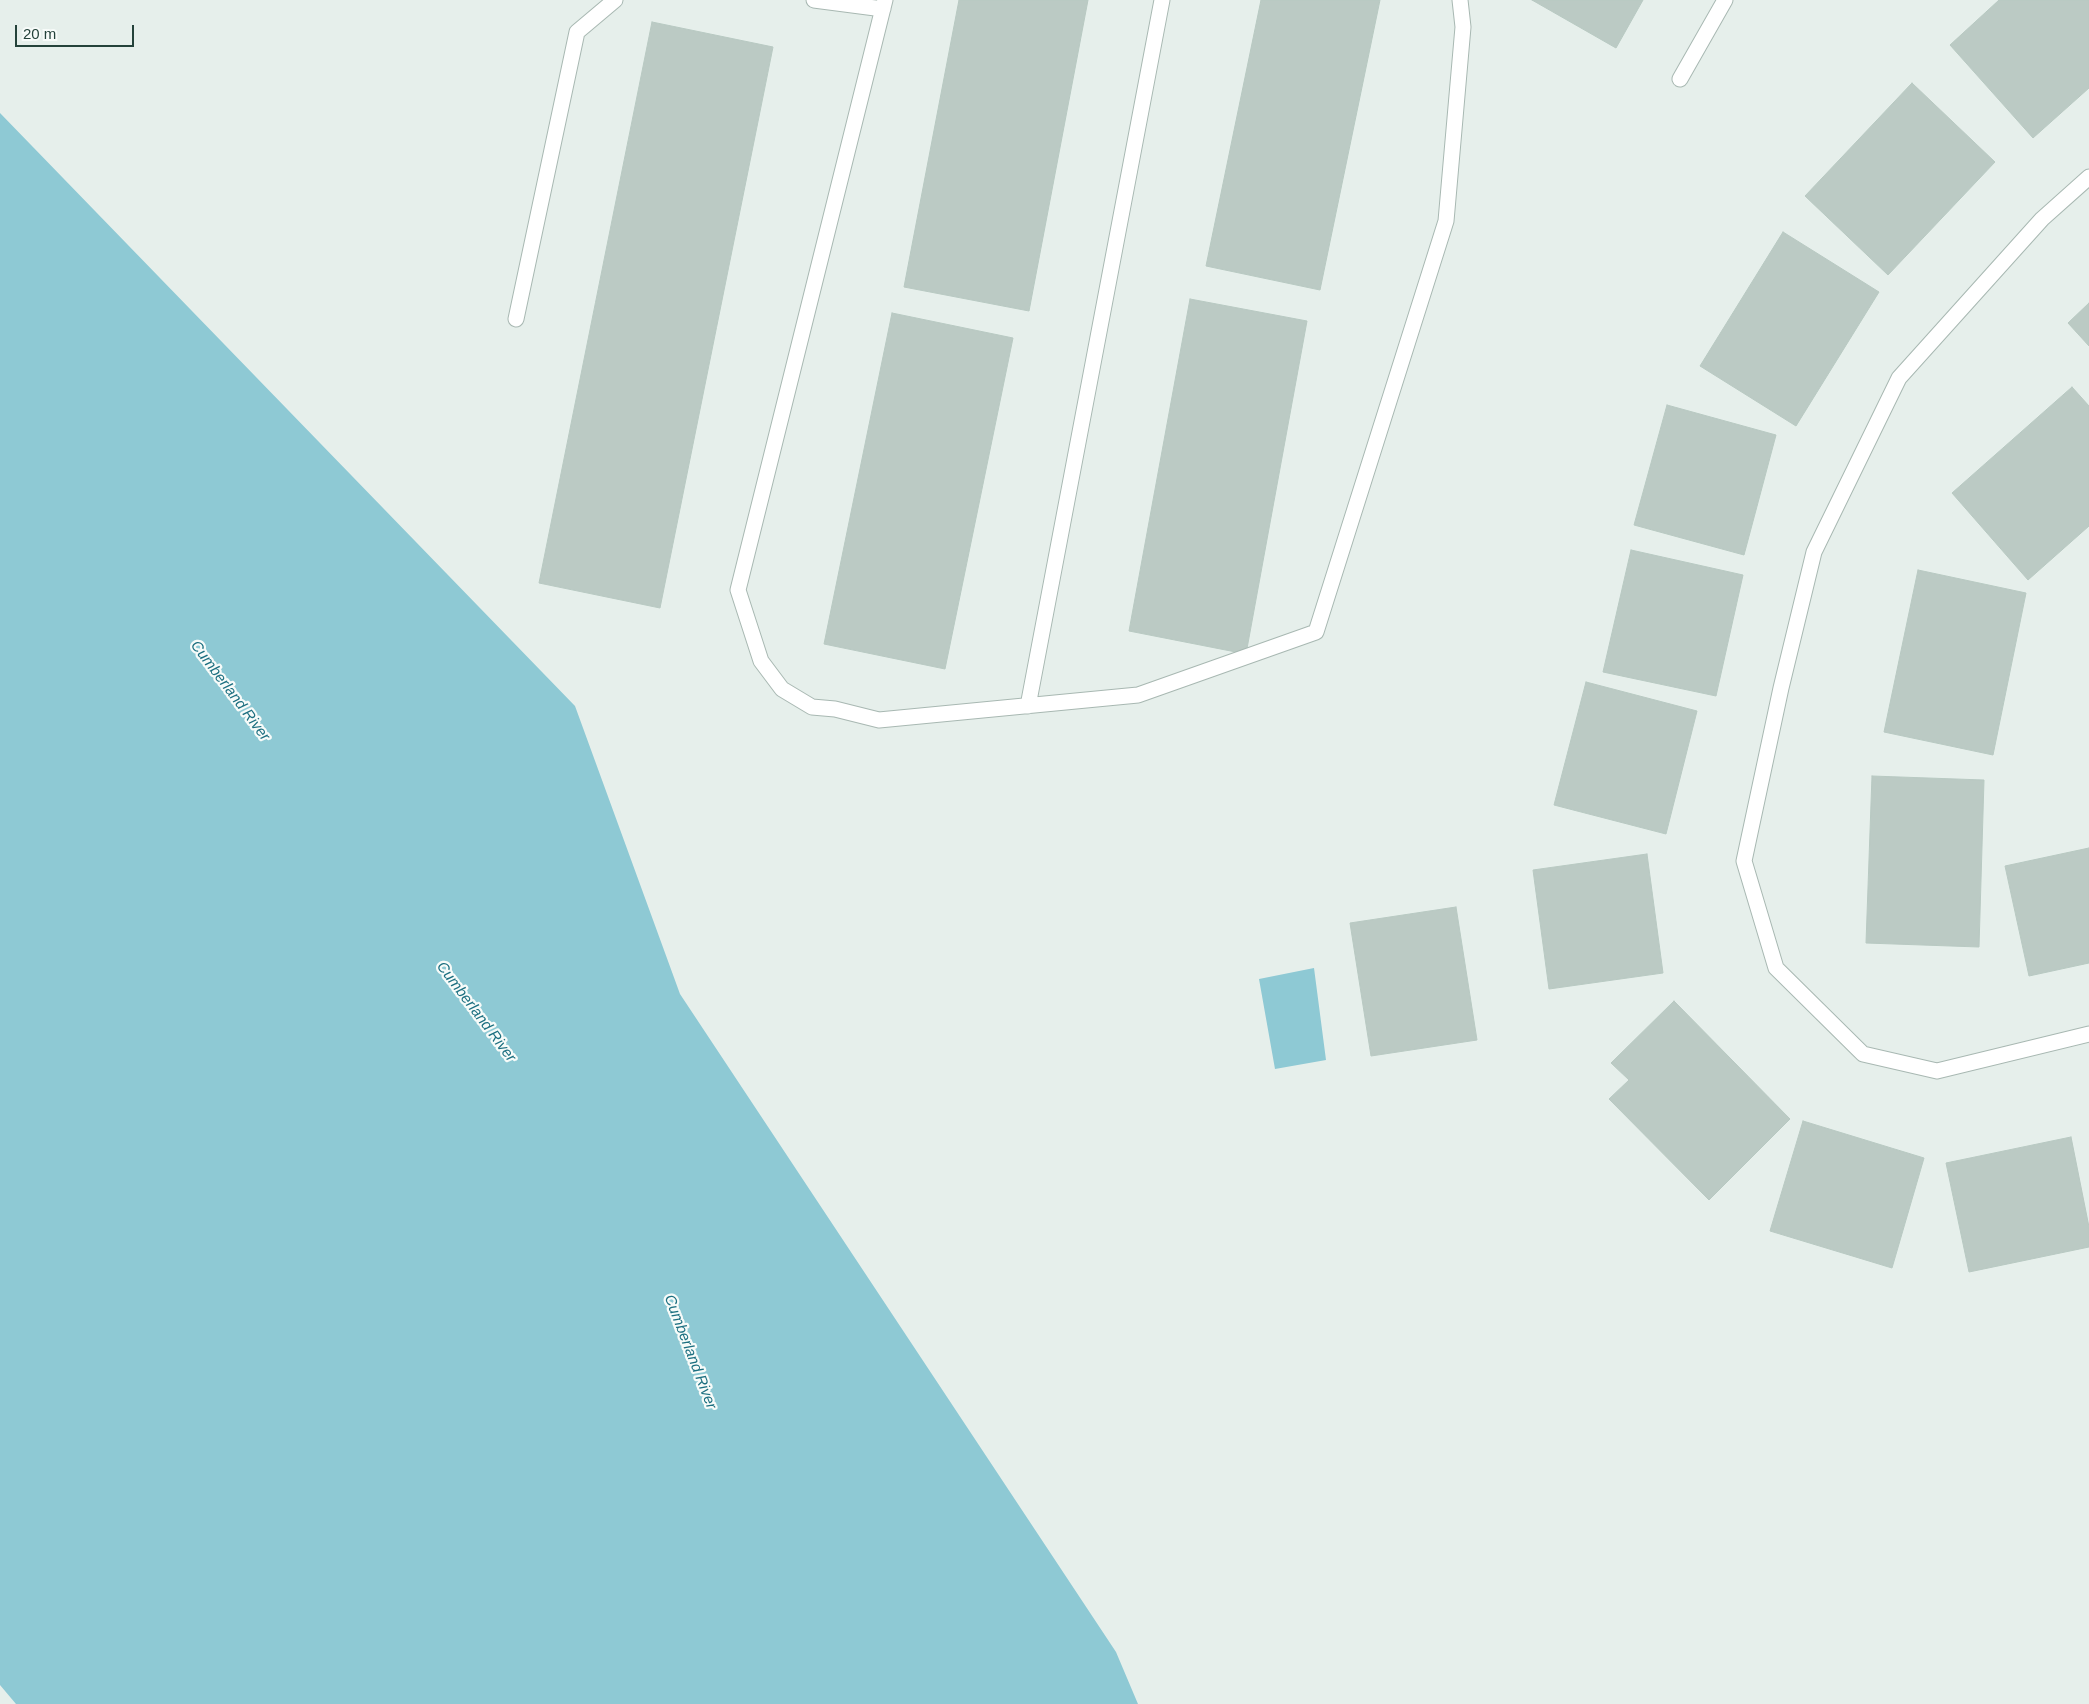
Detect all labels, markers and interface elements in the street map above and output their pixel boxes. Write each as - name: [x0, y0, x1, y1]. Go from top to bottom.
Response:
- scale bar: [18, 15, 136, 47]
- text: 20 m: [23, 25, 56, 42]
- water label: Cumberland River: [186, 637, 274, 745]
- water label: Cumberland River: [432, 958, 520, 1066]
- water label: Cumberland River: [660, 1292, 720, 1412]

